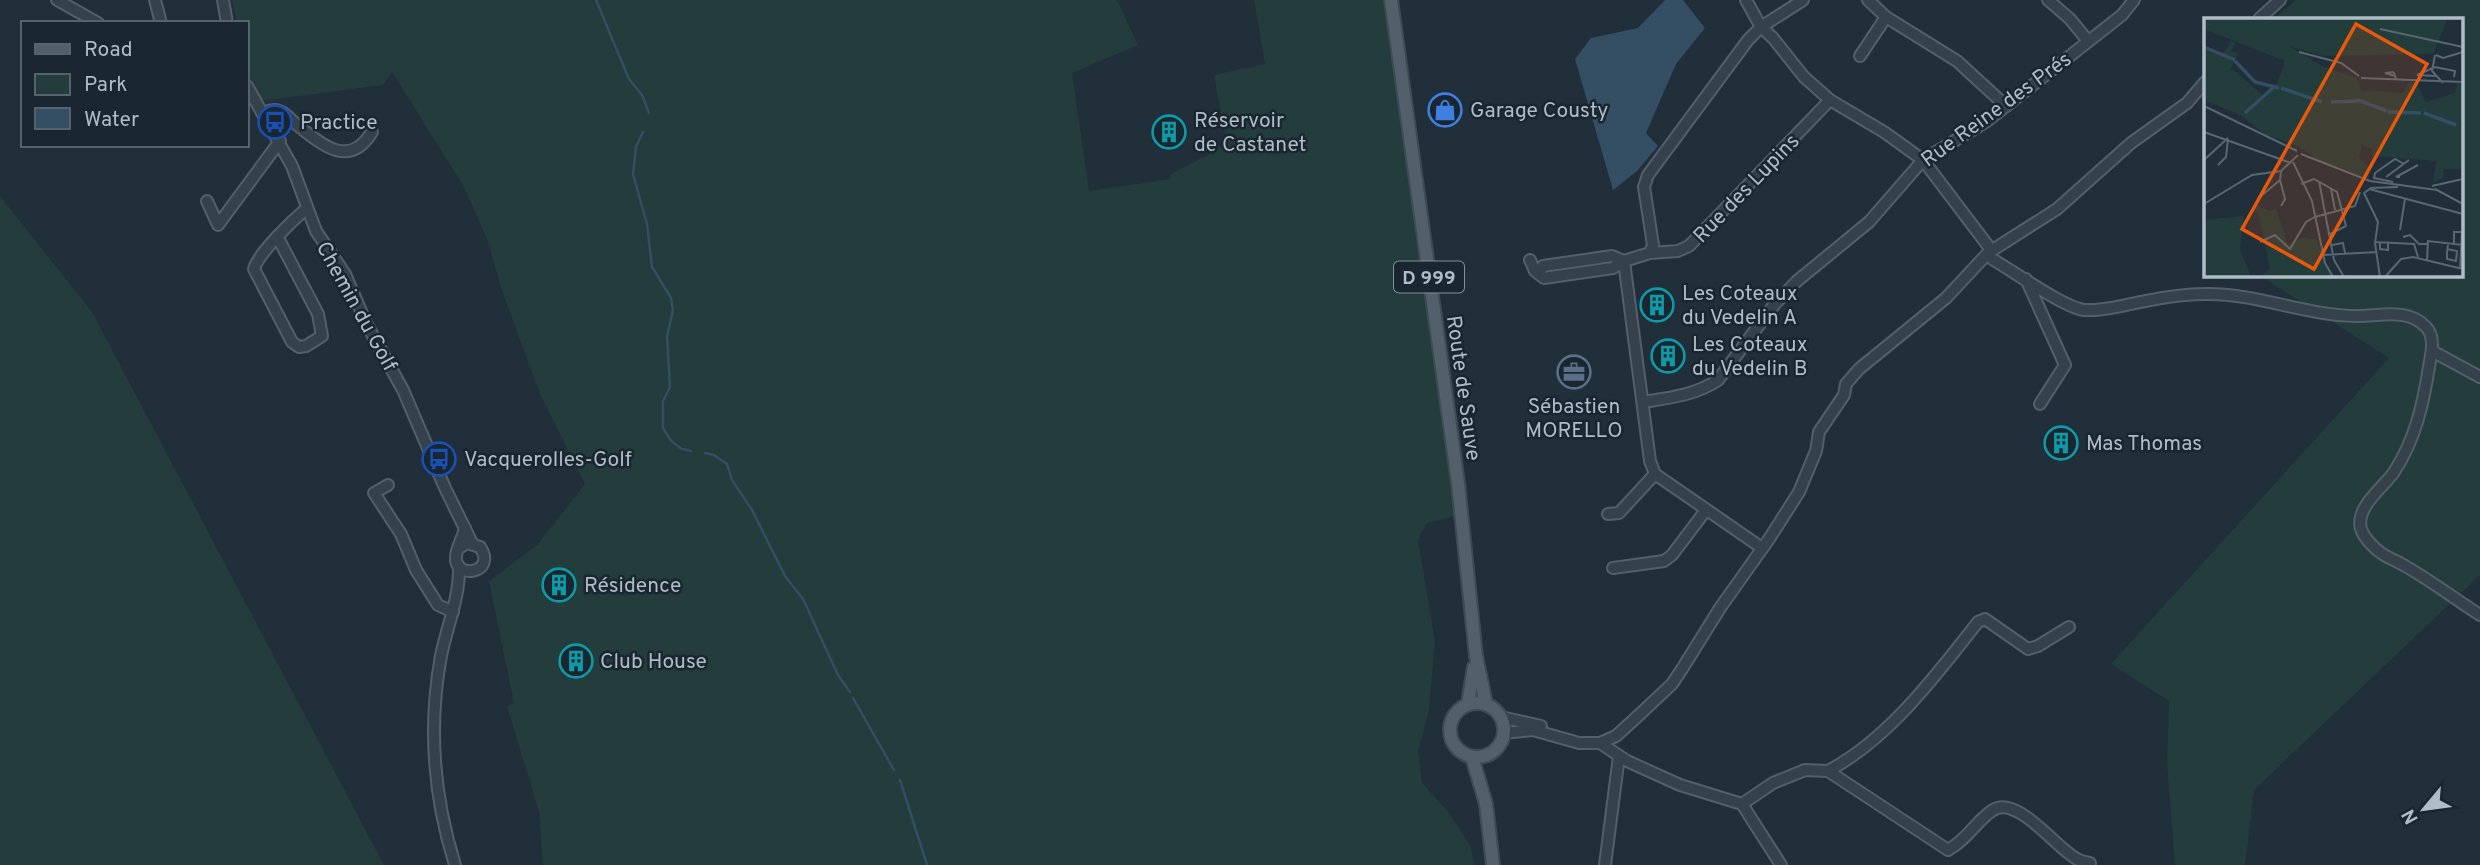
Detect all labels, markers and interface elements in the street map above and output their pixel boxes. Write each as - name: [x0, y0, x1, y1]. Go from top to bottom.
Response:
- inset map: [2204, 18, 2462, 276]
- legend: [21, 21, 248, 147]
- text: Road: [84, 37, 133, 64]
- street label: Rue Reine des Prés: [1916, 46, 2078, 174]
- text: Park: [84, 72, 127, 99]
- shop icon: Garage Cousty: [1426, 91, 1464, 129]
- place label: Garage Cousty: [1470, 98, 1608, 125]
- bus stop icon: Practice: [256, 103, 294, 141]
- text: Water: [84, 107, 139, 134]
- place label: Réservoir de Castanet: [1194, 108, 1307, 159]
- place label: Practice: [300, 110, 377, 137]
- building icon: Réservoir de Castanet: [1150, 113, 1188, 151]
- street label: Rue des Lupins: [1688, 129, 1806, 249]
- street label: Chemin du Golf: [309, 237, 402, 376]
- road number: D 999: [1394, 262, 1464, 292]
- place label: Les Coteaux du Vedelin A: [1682, 281, 1798, 332]
- building icon: Les Coteaux du Vedelin A: [1638, 286, 1676, 324]
- street label: Route de Sauve: [1439, 314, 1486, 463]
- place label: Les Coteaux du Vedelin B: [1692, 332, 1808, 383]
- building icon: Les Coteaux du Vedelin B: [1649, 337, 1687, 375]
- office icon: Sébastien MORELLO: [1555, 353, 1593, 391]
- place label: Sébastien MORELLO: [1525, 394, 1623, 445]
- building icon: Mas Thomas: [2042, 424, 2080, 462]
- place label: Mas Thomas: [2086, 431, 2202, 458]
- bus stop icon: Vacquerolles-Golf: [420, 440, 458, 478]
- place label: Vacquerolles-Golf: [464, 447, 632, 474]
- building icon: Résidence: [540, 566, 578, 604]
- place label: Résidence: [584, 573, 681, 600]
- building icon: Club House: [557, 642, 595, 680]
- place label: Club House: [600, 649, 707, 676]
- north arrow: [2389, 774, 2459, 844]
- text: N: [2397, 804, 2425, 828]

